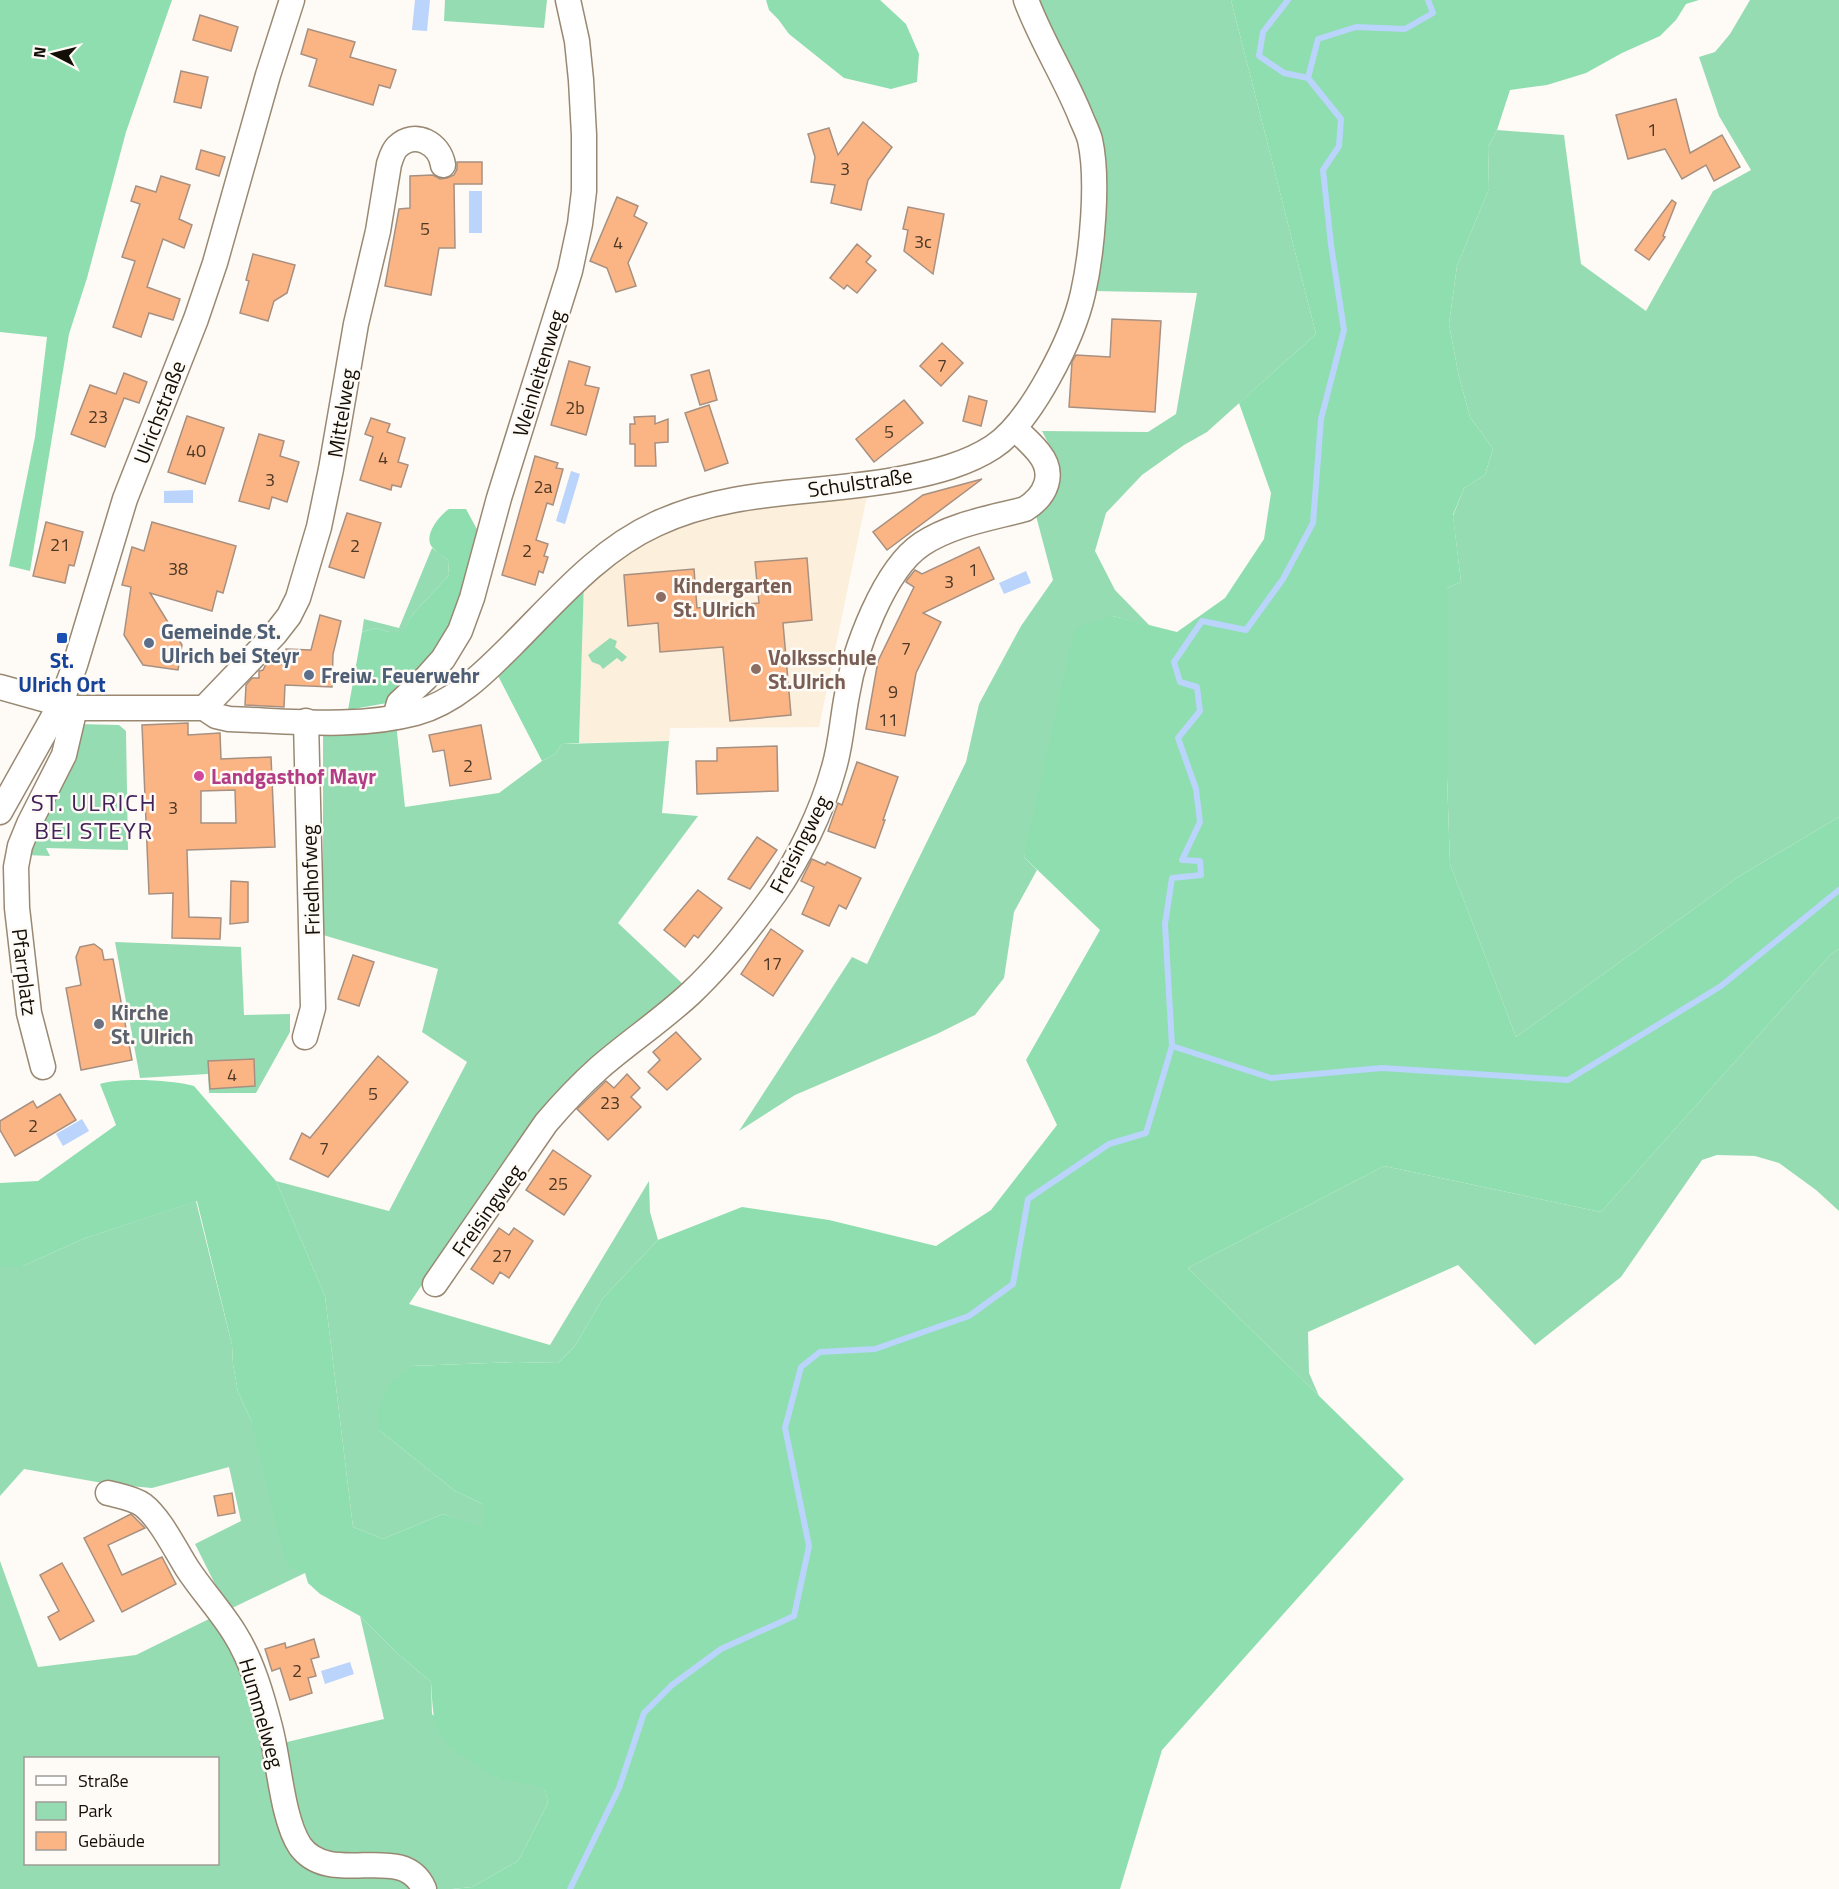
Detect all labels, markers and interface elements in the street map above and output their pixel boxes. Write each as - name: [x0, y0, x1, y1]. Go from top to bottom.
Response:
- north arrow: [24, 24, 84, 84]
- text: N: [27, 45, 52, 59]
- house number: 1: [1647, 116, 1657, 143]
- house number: 3: [840, 155, 850, 182]
- house number: 5: [420, 215, 430, 242]
- house number: 3c: [914, 228, 932, 255]
- house number: 4: [613, 229, 623, 256]
- street label: Weinleitenweg: [504, 305, 573, 440]
- house number: 7: [937, 352, 947, 379]
- street label: Ulrichstraße: [125, 356, 193, 468]
- street label: Mittelweg: [318, 366, 364, 460]
- house number: 2b: [565, 394, 585, 421]
- house number: 23: [88, 403, 108, 430]
- house number: 5: [884, 418, 894, 445]
- house number: 40: [186, 437, 206, 464]
- house number: 4: [378, 444, 388, 471]
- street label: Schulstraße: [806, 459, 914, 505]
- house number: 3: [265, 466, 275, 493]
- house number: 2a: [533, 473, 553, 500]
- house number: 21: [50, 531, 70, 558]
- house number: 2: [350, 532, 360, 559]
- house number: 2: [522, 537, 532, 564]
- house number: 38: [168, 555, 188, 582]
- house number: 1: [968, 556, 978, 583]
- house number: 3: [944, 568, 954, 595]
- place label: Kindergarten St. Ulrich: [673, 569, 792, 625]
- marker: Kindergarten St. Ulrich: [654, 590, 668, 604]
- place label: Gemeinde St. Ulrich bei Steyr: [161, 615, 299, 671]
- marker: St. Ulrich Ort: [55, 631, 69, 645]
- house number: 7: [901, 635, 911, 662]
- marker: Gemeinde St. Ulrich bei Steyr: [142, 636, 156, 650]
- place label: Volksschule St.Ulrich: [768, 641, 877, 697]
- place label: St. Ulrich Ort: [18, 644, 106, 700]
- place label: Freiw. Feuerwehr: [321, 659, 480, 691]
- marker: Volksschule St.Ulrich: [749, 662, 763, 676]
- marker: Freiw. Feuerwehr: [302, 668, 316, 682]
- house number: 9: [888, 678, 898, 705]
- house number: 11: [878, 706, 898, 733]
- house number: 2: [463, 752, 473, 779]
- place label: Landgasthof Mayr: [211, 760, 376, 792]
- marker: Landgasthof Mayr: [192, 769, 206, 783]
- district label: ST. ULRICH BEI STEYR: [31, 784, 157, 848]
- street label: Freisingweg: [761, 789, 838, 899]
- house number: 3: [168, 794, 178, 821]
- street label: Friedhofweg: [292, 824, 328, 936]
- street label: Pfarrplatz: [4, 926, 46, 1018]
- house number: 17: [762, 950, 782, 977]
- place label: Kirche St. Ulrich: [111, 996, 194, 1052]
- marker: Kirche St. Ulrich: [92, 1017, 106, 1031]
- house number: 4: [227, 1061, 237, 1088]
- house number: 5: [368, 1080, 378, 1107]
- house number: 23: [600, 1089, 620, 1116]
- house number: 2: [28, 1112, 38, 1139]
- house number: 7: [319, 1135, 329, 1162]
- street label: Freisingweg: [443, 1157, 531, 1263]
- house number: 25: [548, 1170, 568, 1197]
- house number: 27: [492, 1242, 512, 1269]
- street label: Hummelweg: [231, 1654, 293, 1772]
- house number: 2: [292, 1657, 302, 1684]
- legend: [24, 1757, 219, 1865]
- text: Straße: [78, 1767, 129, 1794]
- text: Park: [78, 1797, 113, 1824]
- text: Gebäude: [78, 1827, 145, 1854]

